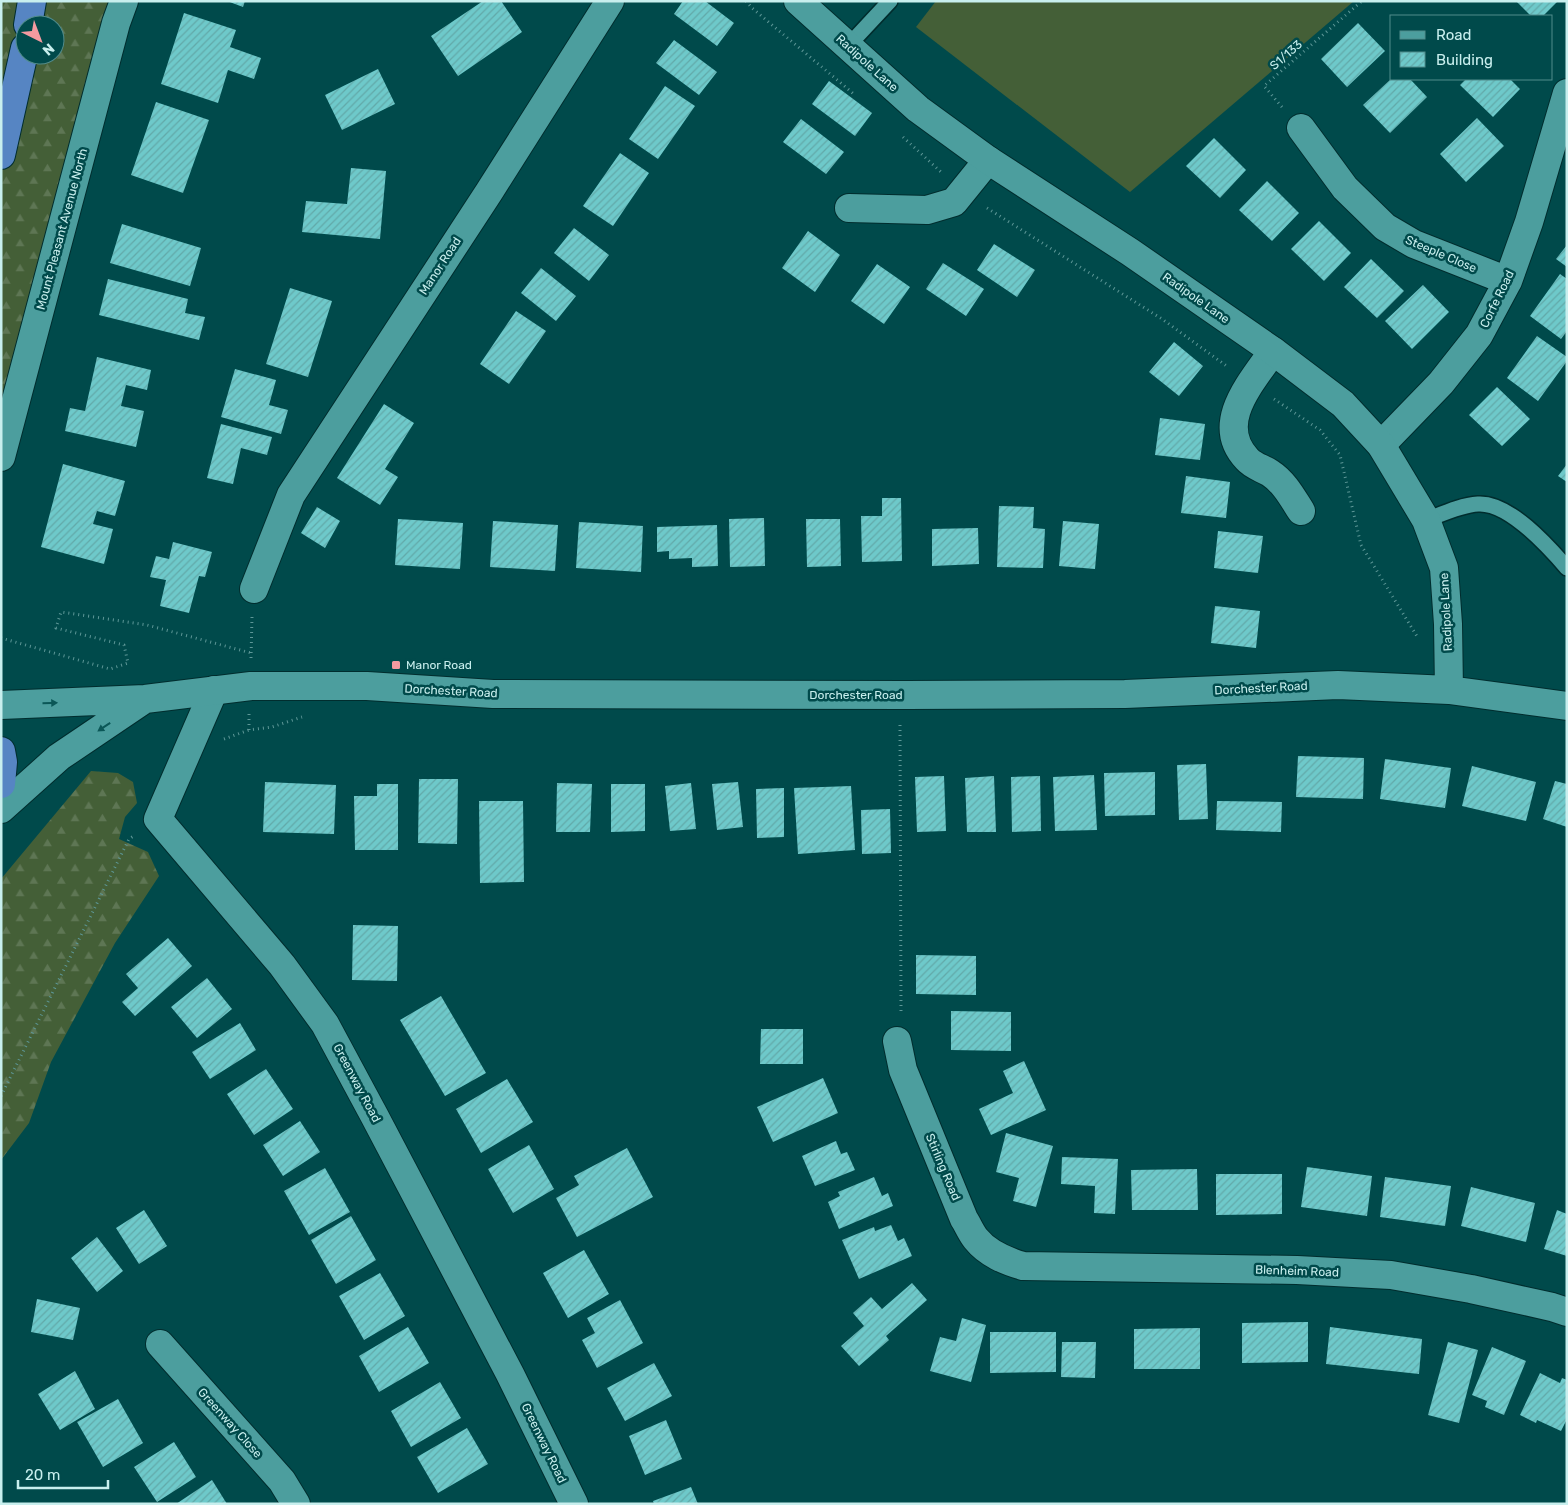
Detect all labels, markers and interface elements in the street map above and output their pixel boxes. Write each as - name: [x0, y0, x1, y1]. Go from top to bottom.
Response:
- north arrow: [15, 15, 65, 65]
- legend: [1390, 15, 1553, 80]
- text: Road: [1436, 26, 1472, 44]
- street label: Radipole Lane: [833, 32, 901, 95]
- street label: S1/133: [1267, 37, 1305, 73]
- text: N: [39, 40, 58, 59]
- text: Building: [1436, 51, 1493, 69]
- street label: Mount Pleasant Avenue North: [34, 147, 90, 311]
- street label: Steeple Close: [1403, 233, 1479, 275]
- street label: Manor Road: [416, 235, 464, 297]
- street label: Corfe Road: [1477, 268, 1517, 330]
- street label: Radipole Lane: [1160, 270, 1232, 326]
- street label: Radipole Lane: [1437, 572, 1455, 652]
- place label: Manor Road: [406, 658, 472, 672]
- marker: Manor Road: [390, 659, 402, 671]
- street label: Dorchester Road: [1214, 679, 1308, 697]
- street label: Dorchester Road: [404, 682, 498, 700]
- street label: Dorchester Road: [809, 688, 903, 702]
- one-way arrow: [42, 699, 58, 707]
- one-way arrow: [98, 722, 111, 731]
- street label: Greenway Road: [330, 1041, 384, 1125]
- street label: Stirling Road: [923, 1131, 963, 1203]
- street label: Blenheim Road: [1255, 1263, 1339, 1279]
- street label: Greenway Close: [195, 1385, 265, 1461]
- street label: Greenway Road: [519, 1401, 569, 1485]
- scale bar: [18, 1458, 108, 1490]
- text: 20 m: [25, 1466, 60, 1484]

